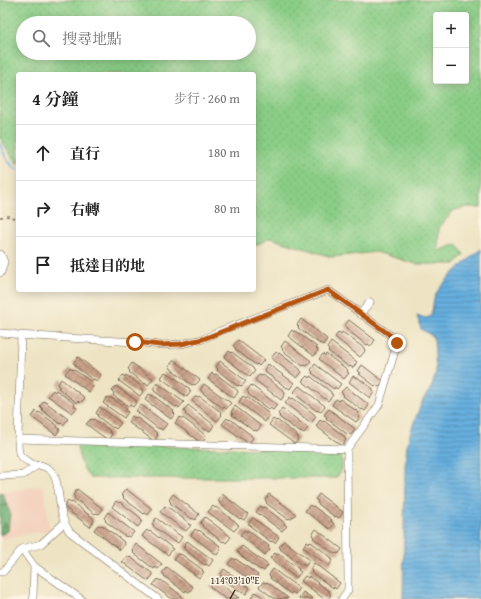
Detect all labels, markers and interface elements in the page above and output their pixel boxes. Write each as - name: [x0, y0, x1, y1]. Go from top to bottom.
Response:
- map controls: [433, 12, 469, 84]
- button: +: [433, 12, 469, 48]
- search box: [16, 16, 256, 60]
- icon: search: [30, 27, 52, 49]
- text: 搜尋地點: [62, 28, 122, 49]
- button: −: [433, 48, 469, 84]
- text: 4 分鐘: [32, 86, 79, 111]
- text: 步行 · 260 m: [174, 89, 240, 108]
- icon: ahead: [32, 142, 54, 164]
- text: 直行: [70, 143, 100, 164]
- text: 180 m: [208, 143, 240, 162]
- icon: right: [32, 198, 54, 220]
- text: 右轉: [70, 199, 100, 220]
- text: 80 m: [214, 199, 240, 218]
- icon: arrive: [32, 254, 54, 276]
- text: 抵達目的地: [70, 255, 145, 276]
- route start: [126, 333, 144, 351]
- route end: [388, 334, 406, 352]
- text: 114°03'10"E: [210, 573, 260, 588]

